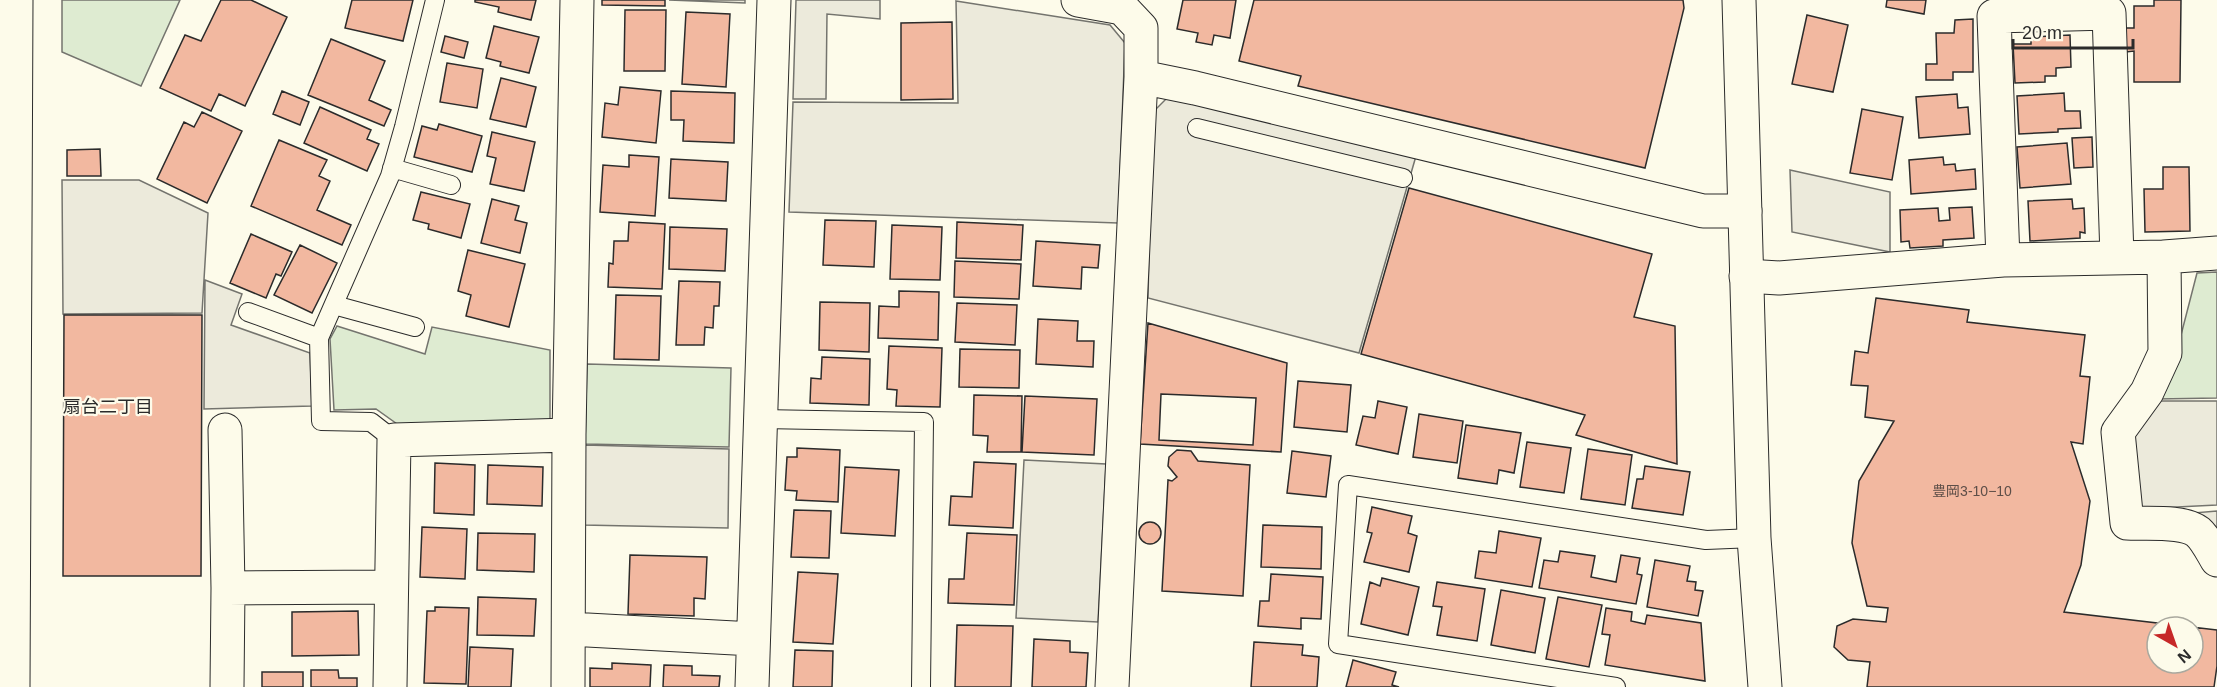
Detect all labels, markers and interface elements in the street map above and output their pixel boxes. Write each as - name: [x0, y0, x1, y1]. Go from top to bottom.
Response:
- scale bar: [2013, 12, 2133, 50]
- text: 20 m: [2022, 23, 2062, 43]
- district label: 扇台二丁目: [63, 397, 153, 417]
- house number: 豊岡3-10−10: [1932, 483, 2012, 499]
- north arrow: [2145, 615, 2205, 675]
- text: N: [2174, 646, 2194, 666]

